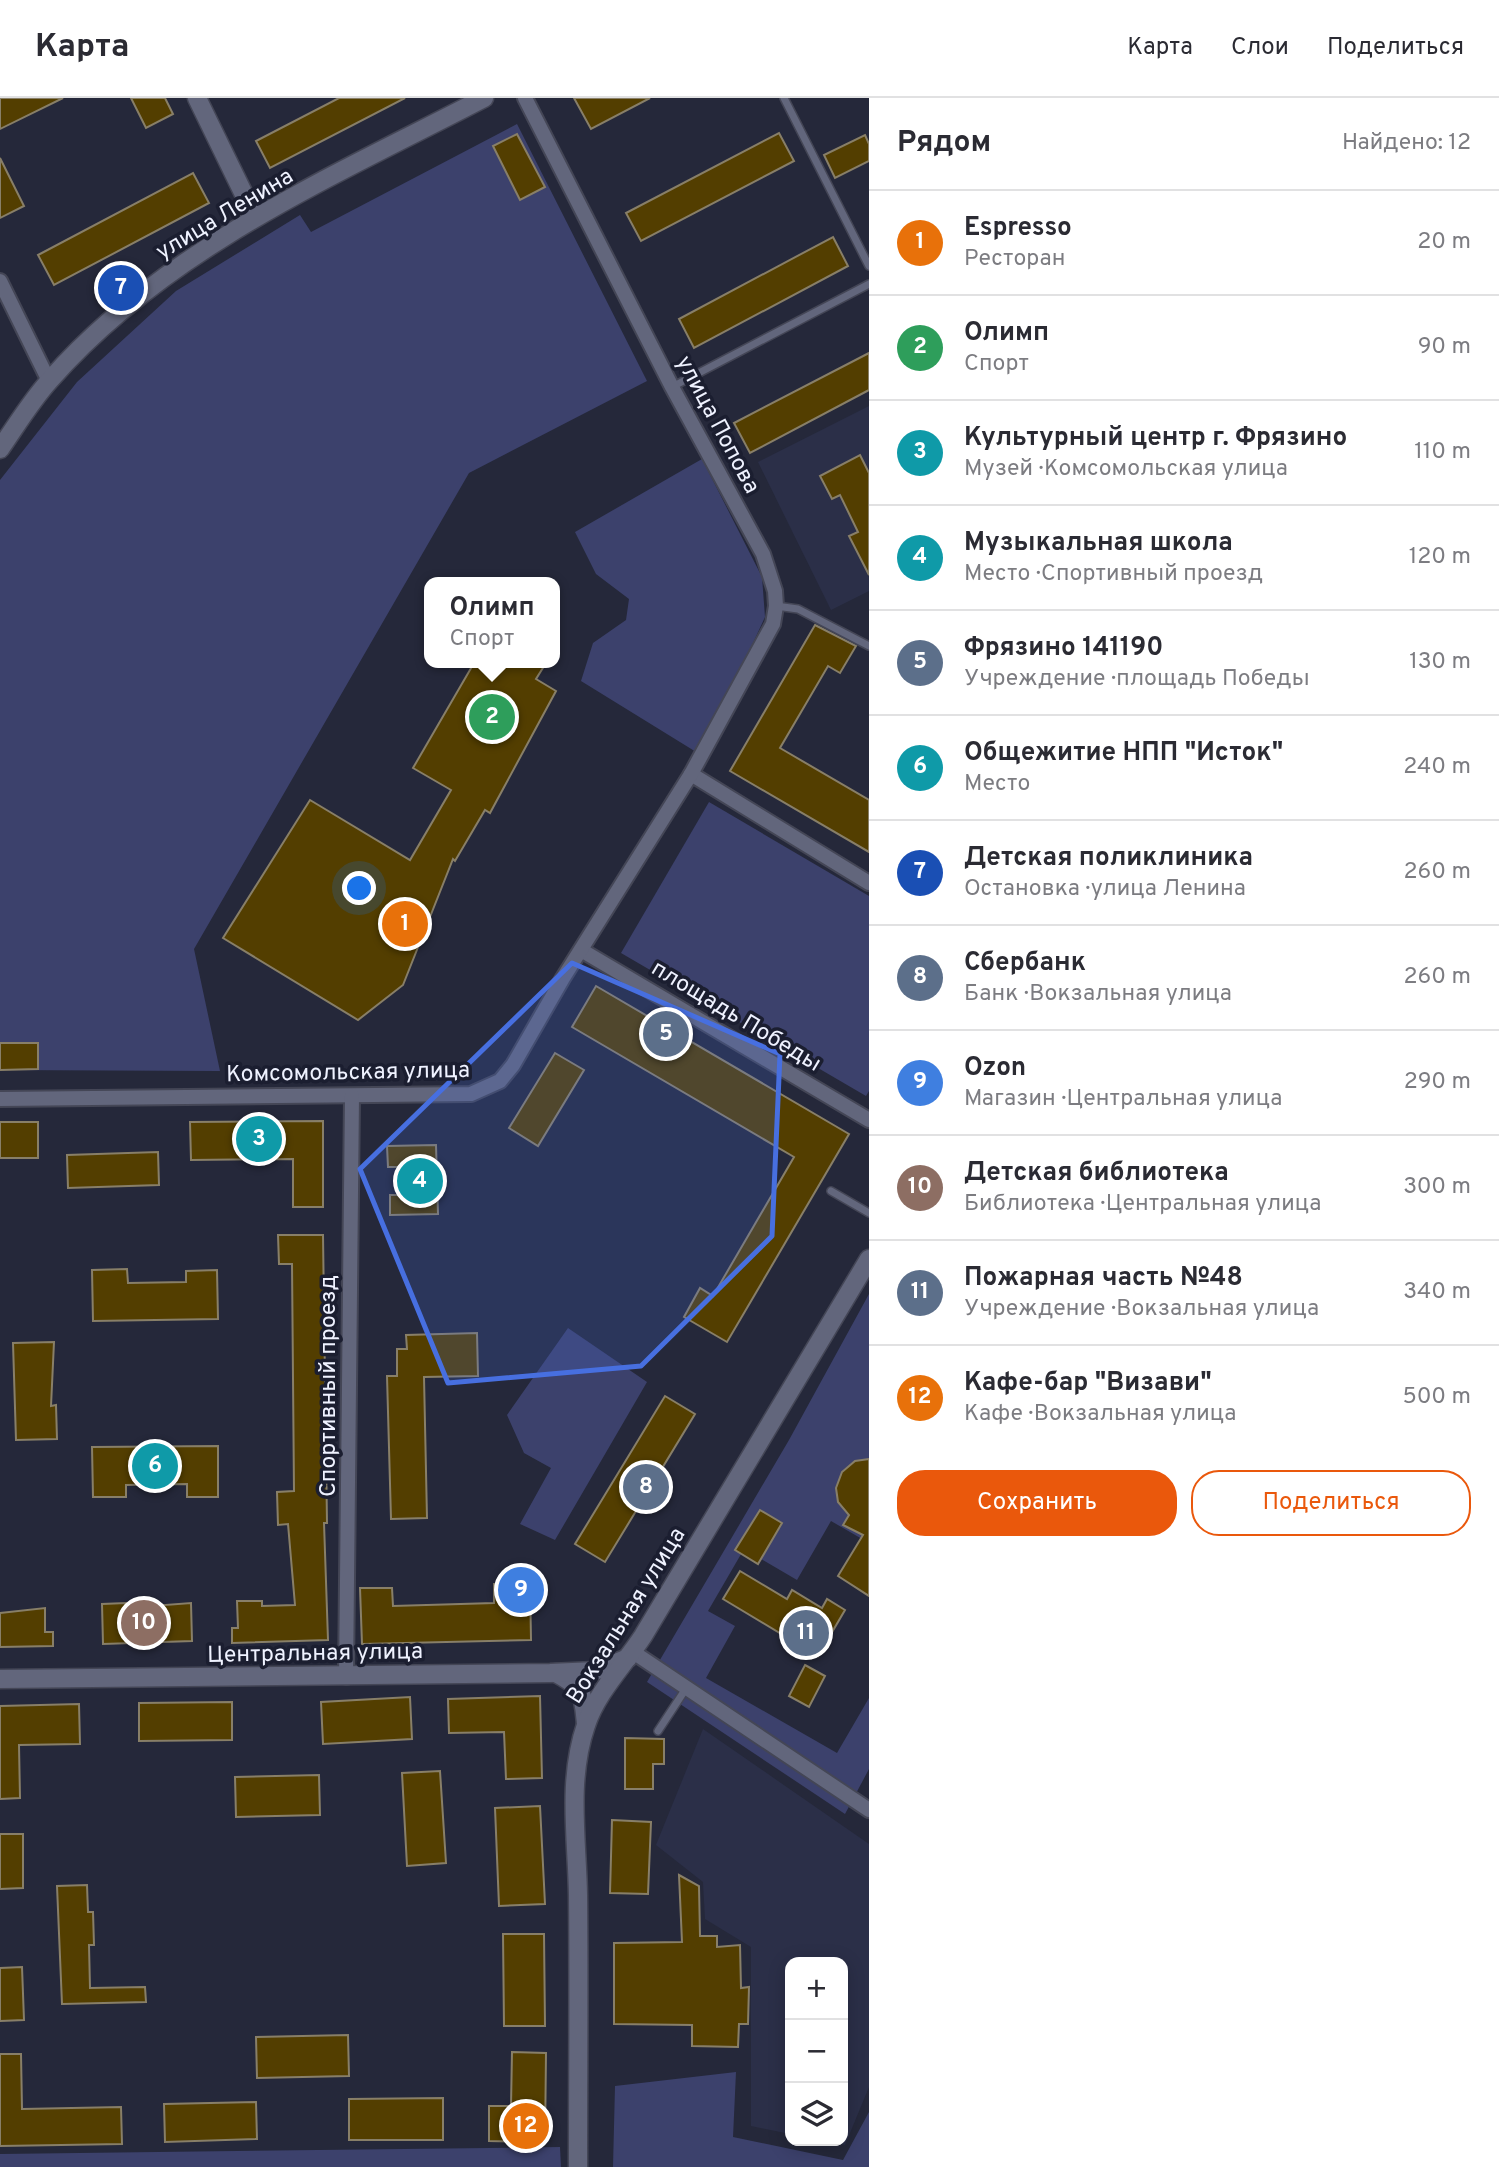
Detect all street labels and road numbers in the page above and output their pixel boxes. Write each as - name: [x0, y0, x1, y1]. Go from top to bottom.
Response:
- street label: улица Ленина: [151, 163, 299, 268]
- street label: улица Попова: [668, 351, 765, 499]
- street label: площадь Победы: [645, 955, 826, 1079]
- street label: Комсомольская улица: [226, 1057, 470, 1090]
- street label: Спортивный проезд: [315, 1275, 344, 1497]
- street label: Вокзальная улица: [561, 1523, 693, 1710]
- street label: Центральная улица: [207, 1638, 423, 1671]

